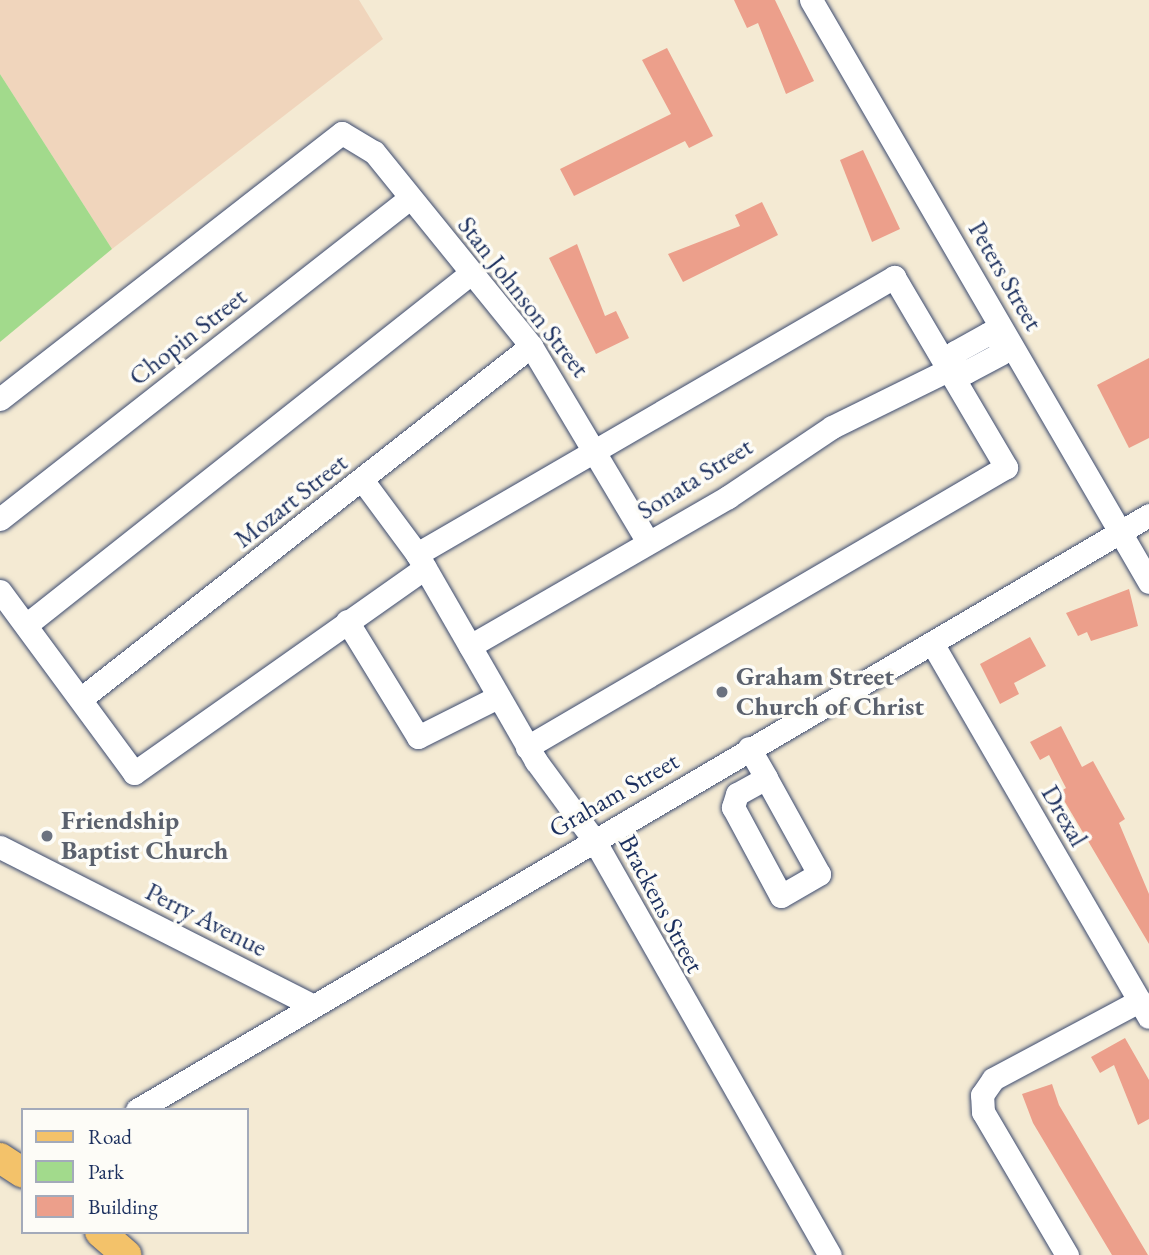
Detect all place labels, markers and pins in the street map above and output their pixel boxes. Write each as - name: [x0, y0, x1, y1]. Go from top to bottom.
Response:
- place label: Graham Street Church of Christ: [736, 661, 924, 722]
- marker: Graham Street Church of Christ: [714, 684, 730, 700]
- place label: Friendship Baptist Church: [61, 805, 228, 866]
- marker: Friendship Baptist Church: [39, 828, 55, 844]

